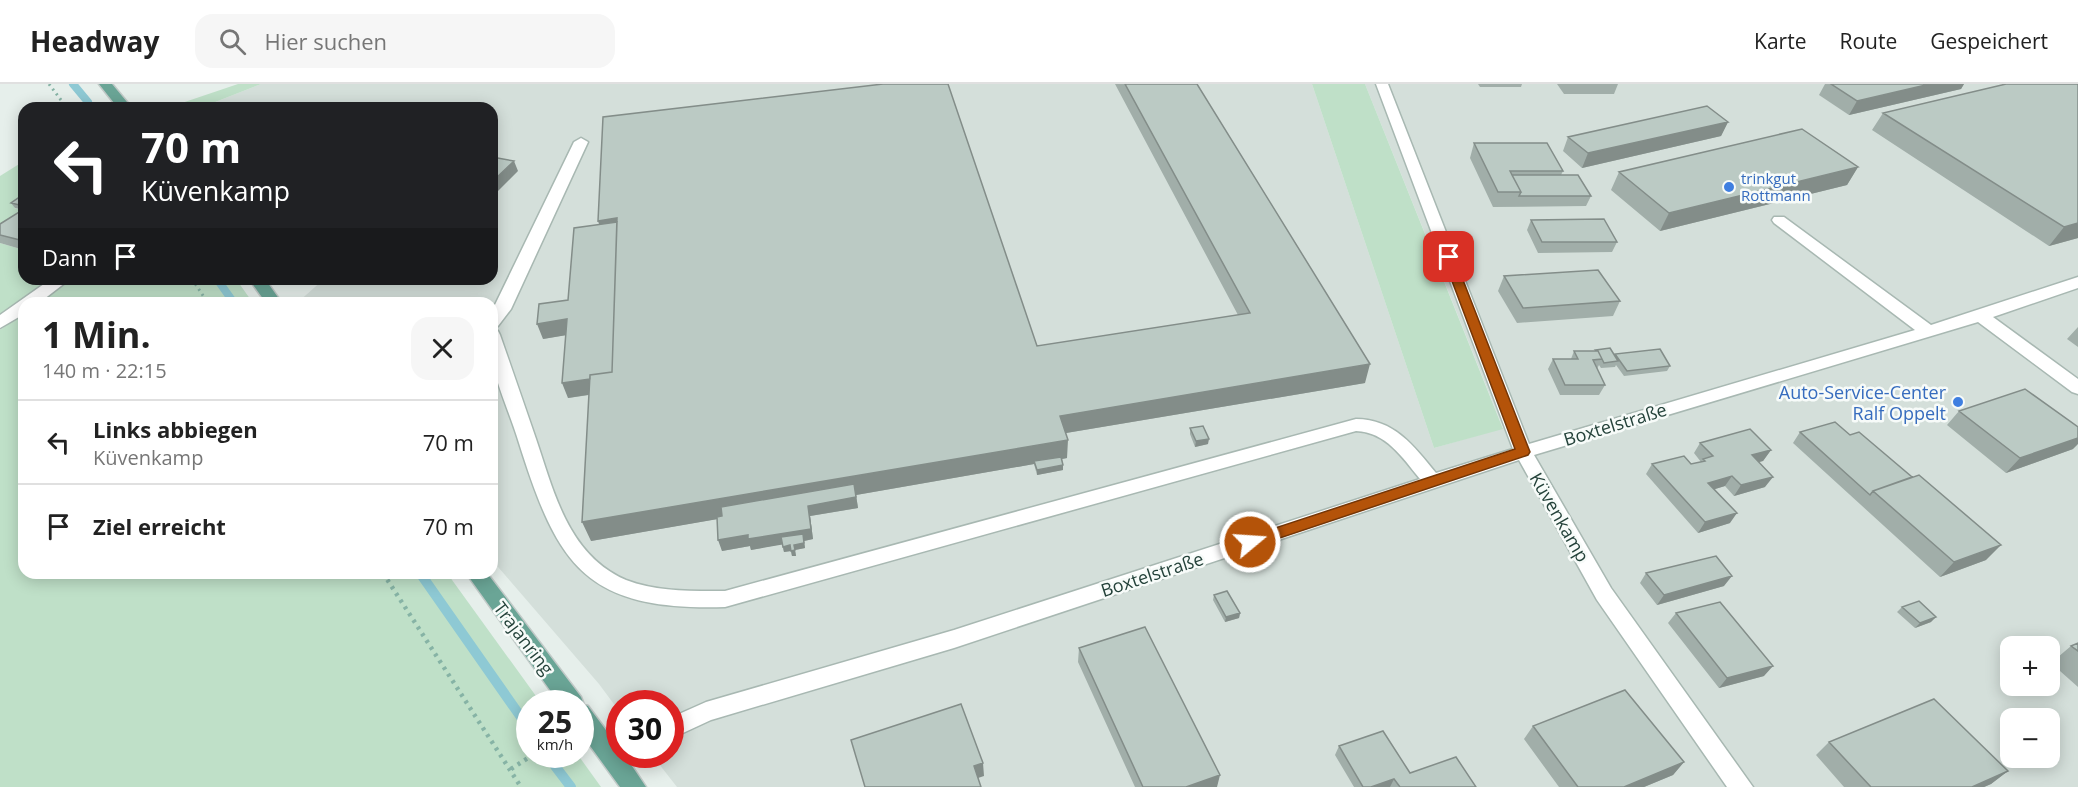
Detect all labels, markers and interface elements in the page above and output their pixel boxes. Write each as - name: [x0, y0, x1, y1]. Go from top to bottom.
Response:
- search box: [195, 14, 615, 68]
- text: Headway: [30, 22, 159, 60]
- icon: search: [216, 25, 249, 58]
- text: Hier suchen: [264, 26, 387, 56]
- text: Karte: [1754, 27, 1806, 55]
- text: Route: [1839, 27, 1897, 55]
- text: Gespeichert: [1930, 27, 2048, 55]
- text: 70 m: [141, 118, 241, 175]
- icon: left: [42, 126, 120, 204]
- place label: trinkgut Rottmann: [1741, 168, 1811, 205]
- text: Küvenkamp: [141, 172, 290, 209]
- marker: trinkgut Rottmann: [1722, 180, 1736, 194]
- pin: [1423, 231, 1474, 282]
- icon: arrive: [109, 240, 142, 273]
- icon: arrive: [1432, 240, 1465, 273]
- text: Dann: [42, 242, 97, 272]
- text: 1 Min.: [42, 310, 151, 359]
- button: close: [411, 317, 474, 380]
- text: 140 m · 22:15: [42, 357, 167, 384]
- place label: Auto-Service-Center Ralf Oppelt: [1779, 380, 1947, 425]
- marker: Auto-Service-Center Ralf Oppelt: [1951, 395, 1965, 409]
- street label: Boxtelstraße: [1561, 397, 1669, 451]
- text: Links abbiegen: [93, 414, 258, 444]
- icon: left: [42, 426, 75, 459]
- text: 70 m: [423, 427, 474, 457]
- text: Küvenkamp: [93, 444, 203, 471]
- street label: Küvenkamp: [1525, 468, 1595, 566]
- icon: arrive: [42, 510, 75, 543]
- position arrow: [1218, 510, 1282, 574]
- text: Ziel erreicht: [93, 511, 226, 541]
- text: 70 m: [423, 511, 474, 541]
- street label: Boxtelstraße: [1098, 546, 1206, 602]
- street label: Trajanring: [489, 597, 559, 680]
- map controls: [2000, 636, 2060, 768]
- button: +: [2000, 636, 2060, 696]
- speed limit sign: 30: [606, 690, 684, 768]
- text: 25: [538, 701, 572, 742]
- button: −: [2000, 708, 2060, 768]
- text: km/h: [537, 734, 573, 754]

